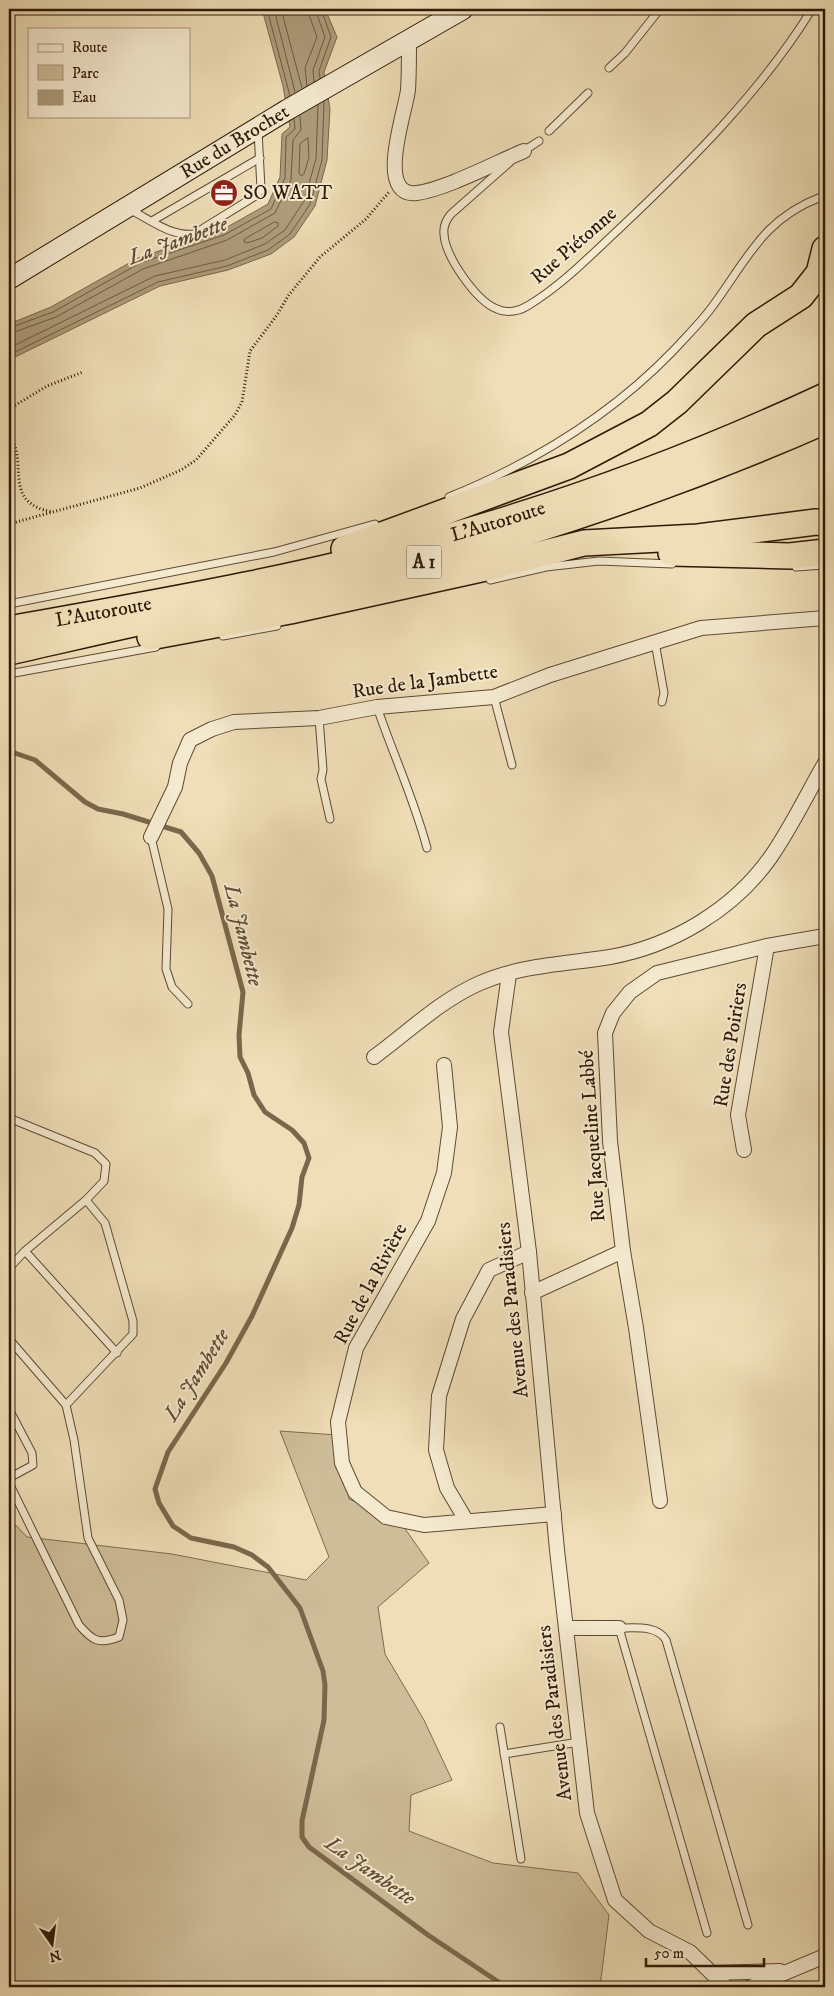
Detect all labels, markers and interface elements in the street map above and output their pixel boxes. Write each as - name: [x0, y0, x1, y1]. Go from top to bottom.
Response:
- legend: [28, 28, 190, 118]
- text: Route: [72, 38, 107, 57]
- text: Parc: [72, 64, 100, 83]
- text: Eau: [72, 88, 96, 107]
- street label: Rue du Brochet: [176, 99, 294, 184]
- office icon: SO WATT: [209, 178, 239, 208]
- place label: SO WATT: [243, 181, 333, 206]
- street label: Rue Piétonne: [526, 202, 622, 290]
- water label: La Jambette: [124, 211, 232, 271]
- street label: L'Autoroute: [448, 495, 548, 548]
- road number: A 1: [406, 546, 442, 578]
- street label: L'Autoroute: [53, 591, 154, 633]
- street label: Rue de la Jambette: [351, 659, 499, 705]
- water label: La Jambette: [218, 881, 268, 989]
- street label: Rue des Poiriers: [709, 981, 753, 1109]
- street label: Rue Jacqueline Labbé: [574, 1049, 611, 1223]
- street label: Rue de la Rivière: [329, 1219, 413, 1349]
- street label: Avenue des Paradisiers: [491, 1221, 535, 1399]
- water label: La Jambette: [158, 1323, 236, 1427]
- street label: Avenue des Paradisiers: [532, 1624, 578, 1802]
- water label: La Jambette: [319, 1830, 421, 1912]
- north arrow: [28, 1918, 78, 1968]
- scale bar: [646, 1936, 764, 1968]
- text: 50 m: [654, 1944, 684, 1963]
- text: N: [47, 1946, 63, 1966]

